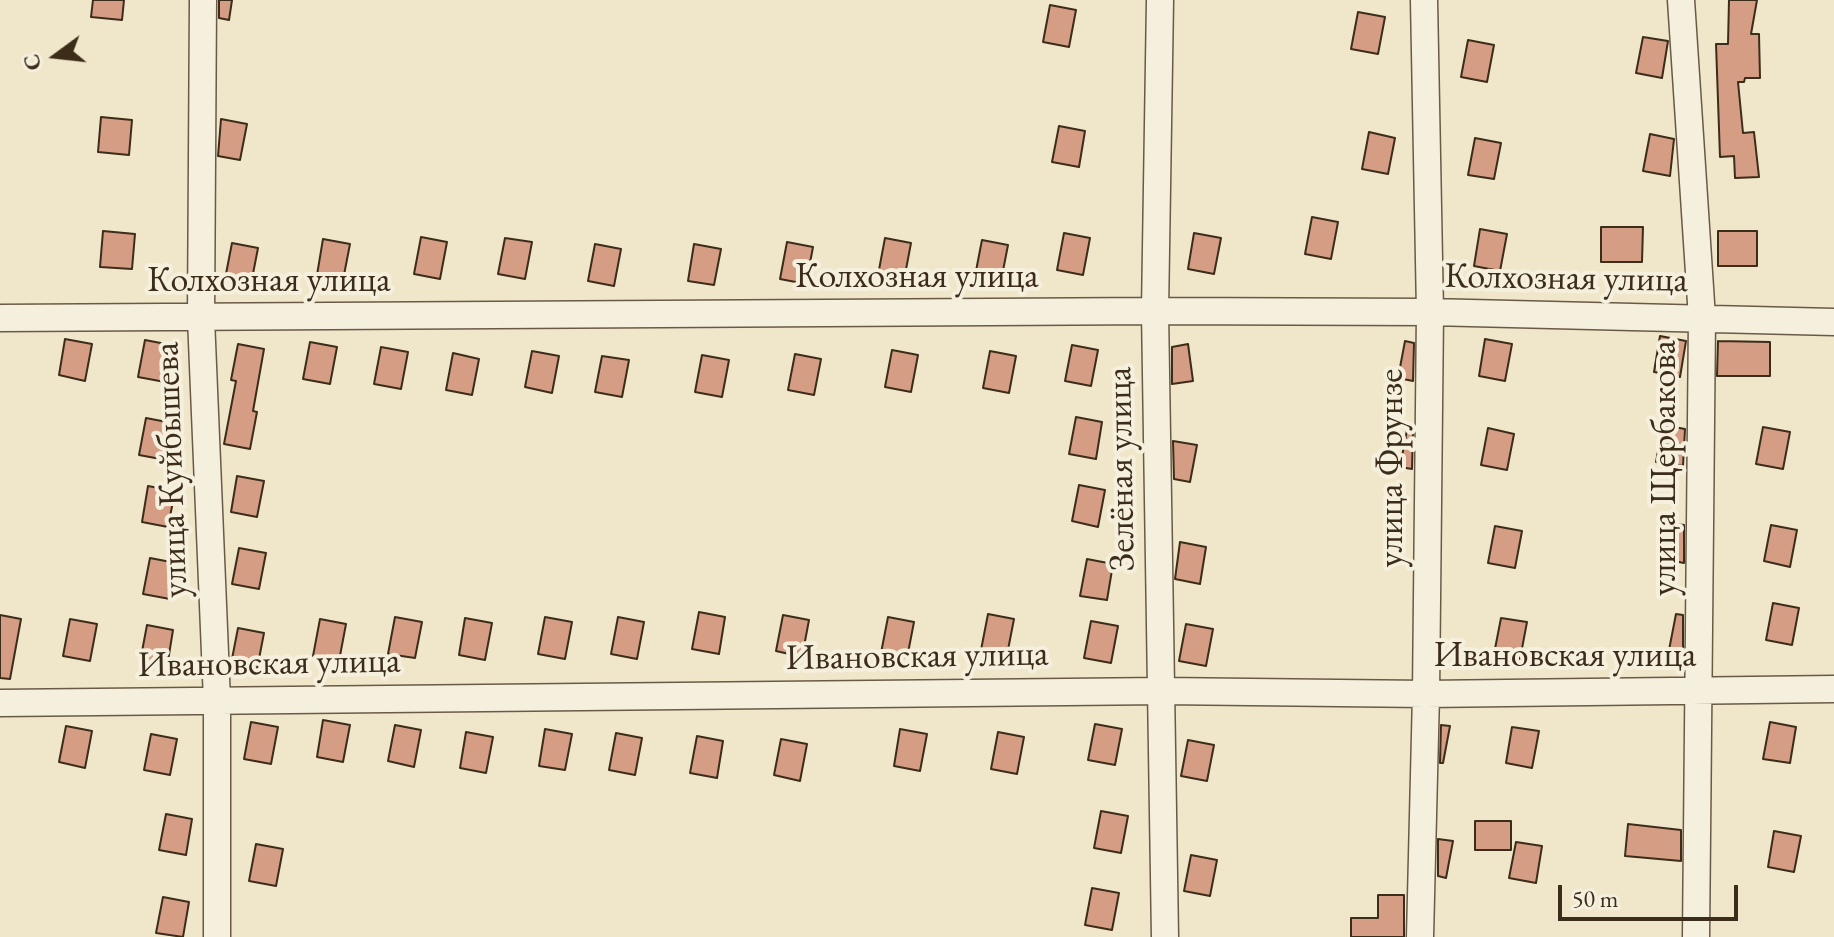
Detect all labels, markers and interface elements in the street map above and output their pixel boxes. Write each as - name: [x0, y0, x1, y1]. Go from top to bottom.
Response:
- north arrow: [16, 16, 96, 96]
- text: С: [16, 51, 48, 74]
- street label: Колхозная улица: [795, 255, 1039, 299]
- street label: Колхозная улица: [1444, 255, 1688, 303]
- street label: Колхозная улица: [147, 259, 391, 303]
- street label: улица Щербакова: [1643, 340, 1687, 596]
- street label: улица Куйбышева: [146, 341, 198, 599]
- street label: Зелёная улица: [1099, 367, 1145, 571]
- street label: улица Фрунзе: [1370, 369, 1414, 567]
- street label: Ивановская улица: [785, 633, 1049, 681]
- street label: Ивановская улица: [1434, 634, 1696, 678]
- street label: Ивановская улица: [137, 640, 401, 688]
- scale bar: [1562, 869, 1742, 919]
- text: 50 m: [1572, 883, 1619, 914]

